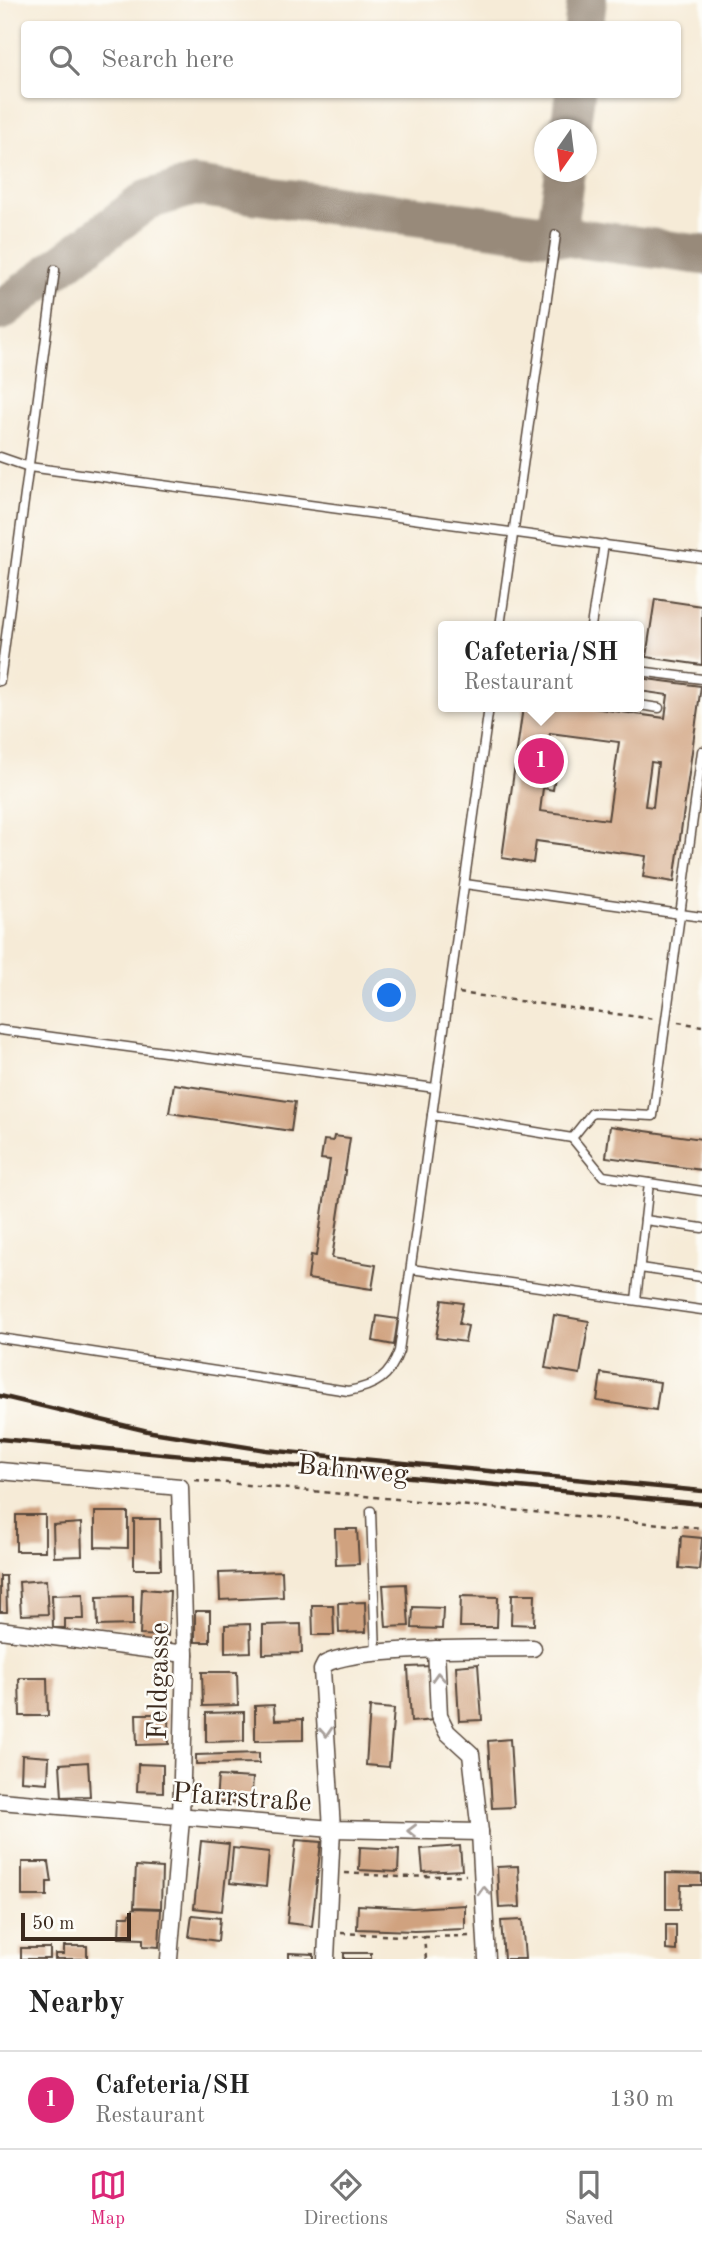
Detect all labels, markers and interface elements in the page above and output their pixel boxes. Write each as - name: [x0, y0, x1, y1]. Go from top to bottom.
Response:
- search box: [21, 21, 681, 98]
- icon: search: [45, 41, 83, 79]
- text: Search here: [101, 47, 234, 73]
- north arrow: [534, 119, 597, 182]
- popup: [438, 621, 644, 712]
- text: Cafeteria/SH: [464, 640, 618, 666]
- text: Restaurant: [464, 671, 574, 694]
- pin: 1: [518, 735, 564, 787]
- your location: [372, 978, 406, 1012]
- street label: Bahnweg: [296, 1452, 410, 1490]
- street label: Feldgasse: [145, 1622, 175, 1740]
- one-way arrow: [430, 1671, 445, 1682]
- one-way arrow: [319, 1727, 334, 1738]
- street label: Pfarrstraße: [171, 1780, 313, 1818]
- one-way arrow: [406, 1823, 417, 1839]
- one-way arrow: [476, 1885, 491, 1896]
- scale bar: [21, 1910, 131, 1942]
- text: 50 m: [32, 1915, 74, 1934]
- text: Nearby: [28, 1989, 125, 2019]
- text: Cafeteria/SH: [95, 2073, 250, 2099]
- text: 1: [44, 2088, 58, 2111]
- text: 130 m: [609, 2088, 674, 2111]
- text: Restaurant: [95, 2104, 205, 2127]
- tab: Map: [89, 2166, 127, 2231]
- tab: Directions: [304, 2166, 388, 2231]
- tab: Saved: [565, 2166, 613, 2231]

